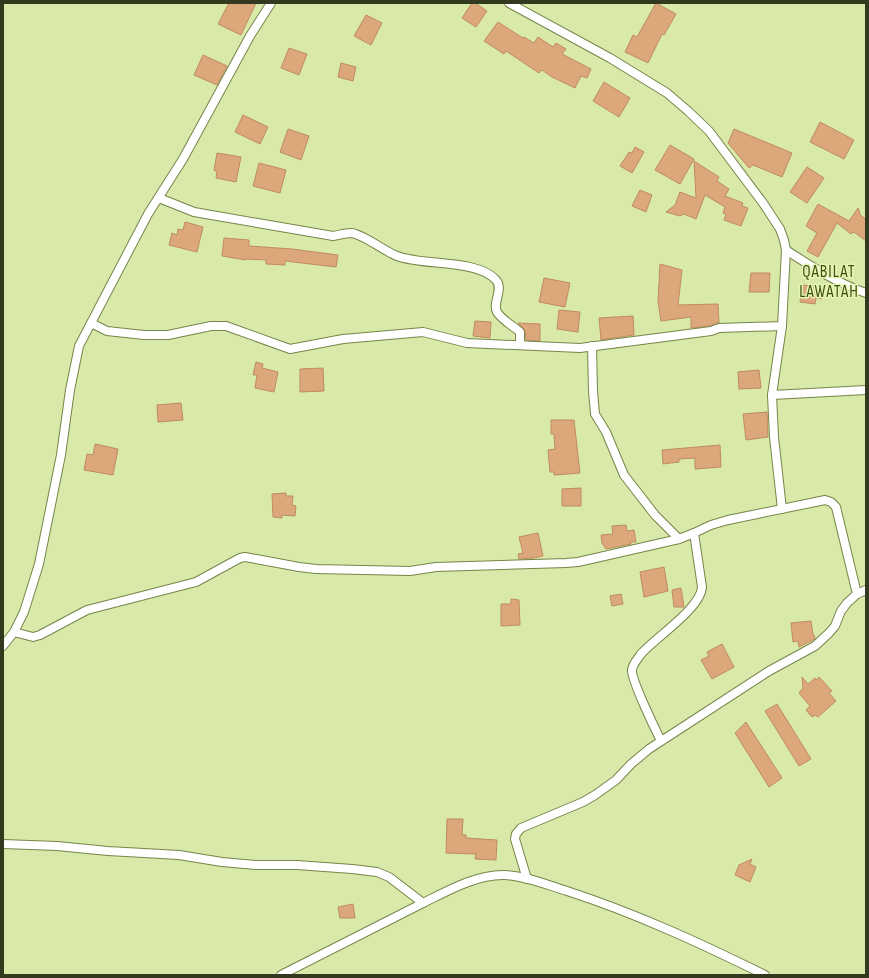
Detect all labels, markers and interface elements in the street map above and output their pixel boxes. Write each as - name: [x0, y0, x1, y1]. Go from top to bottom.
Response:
- district label: QABILAT LAWATAH: [799, 262, 859, 302]

